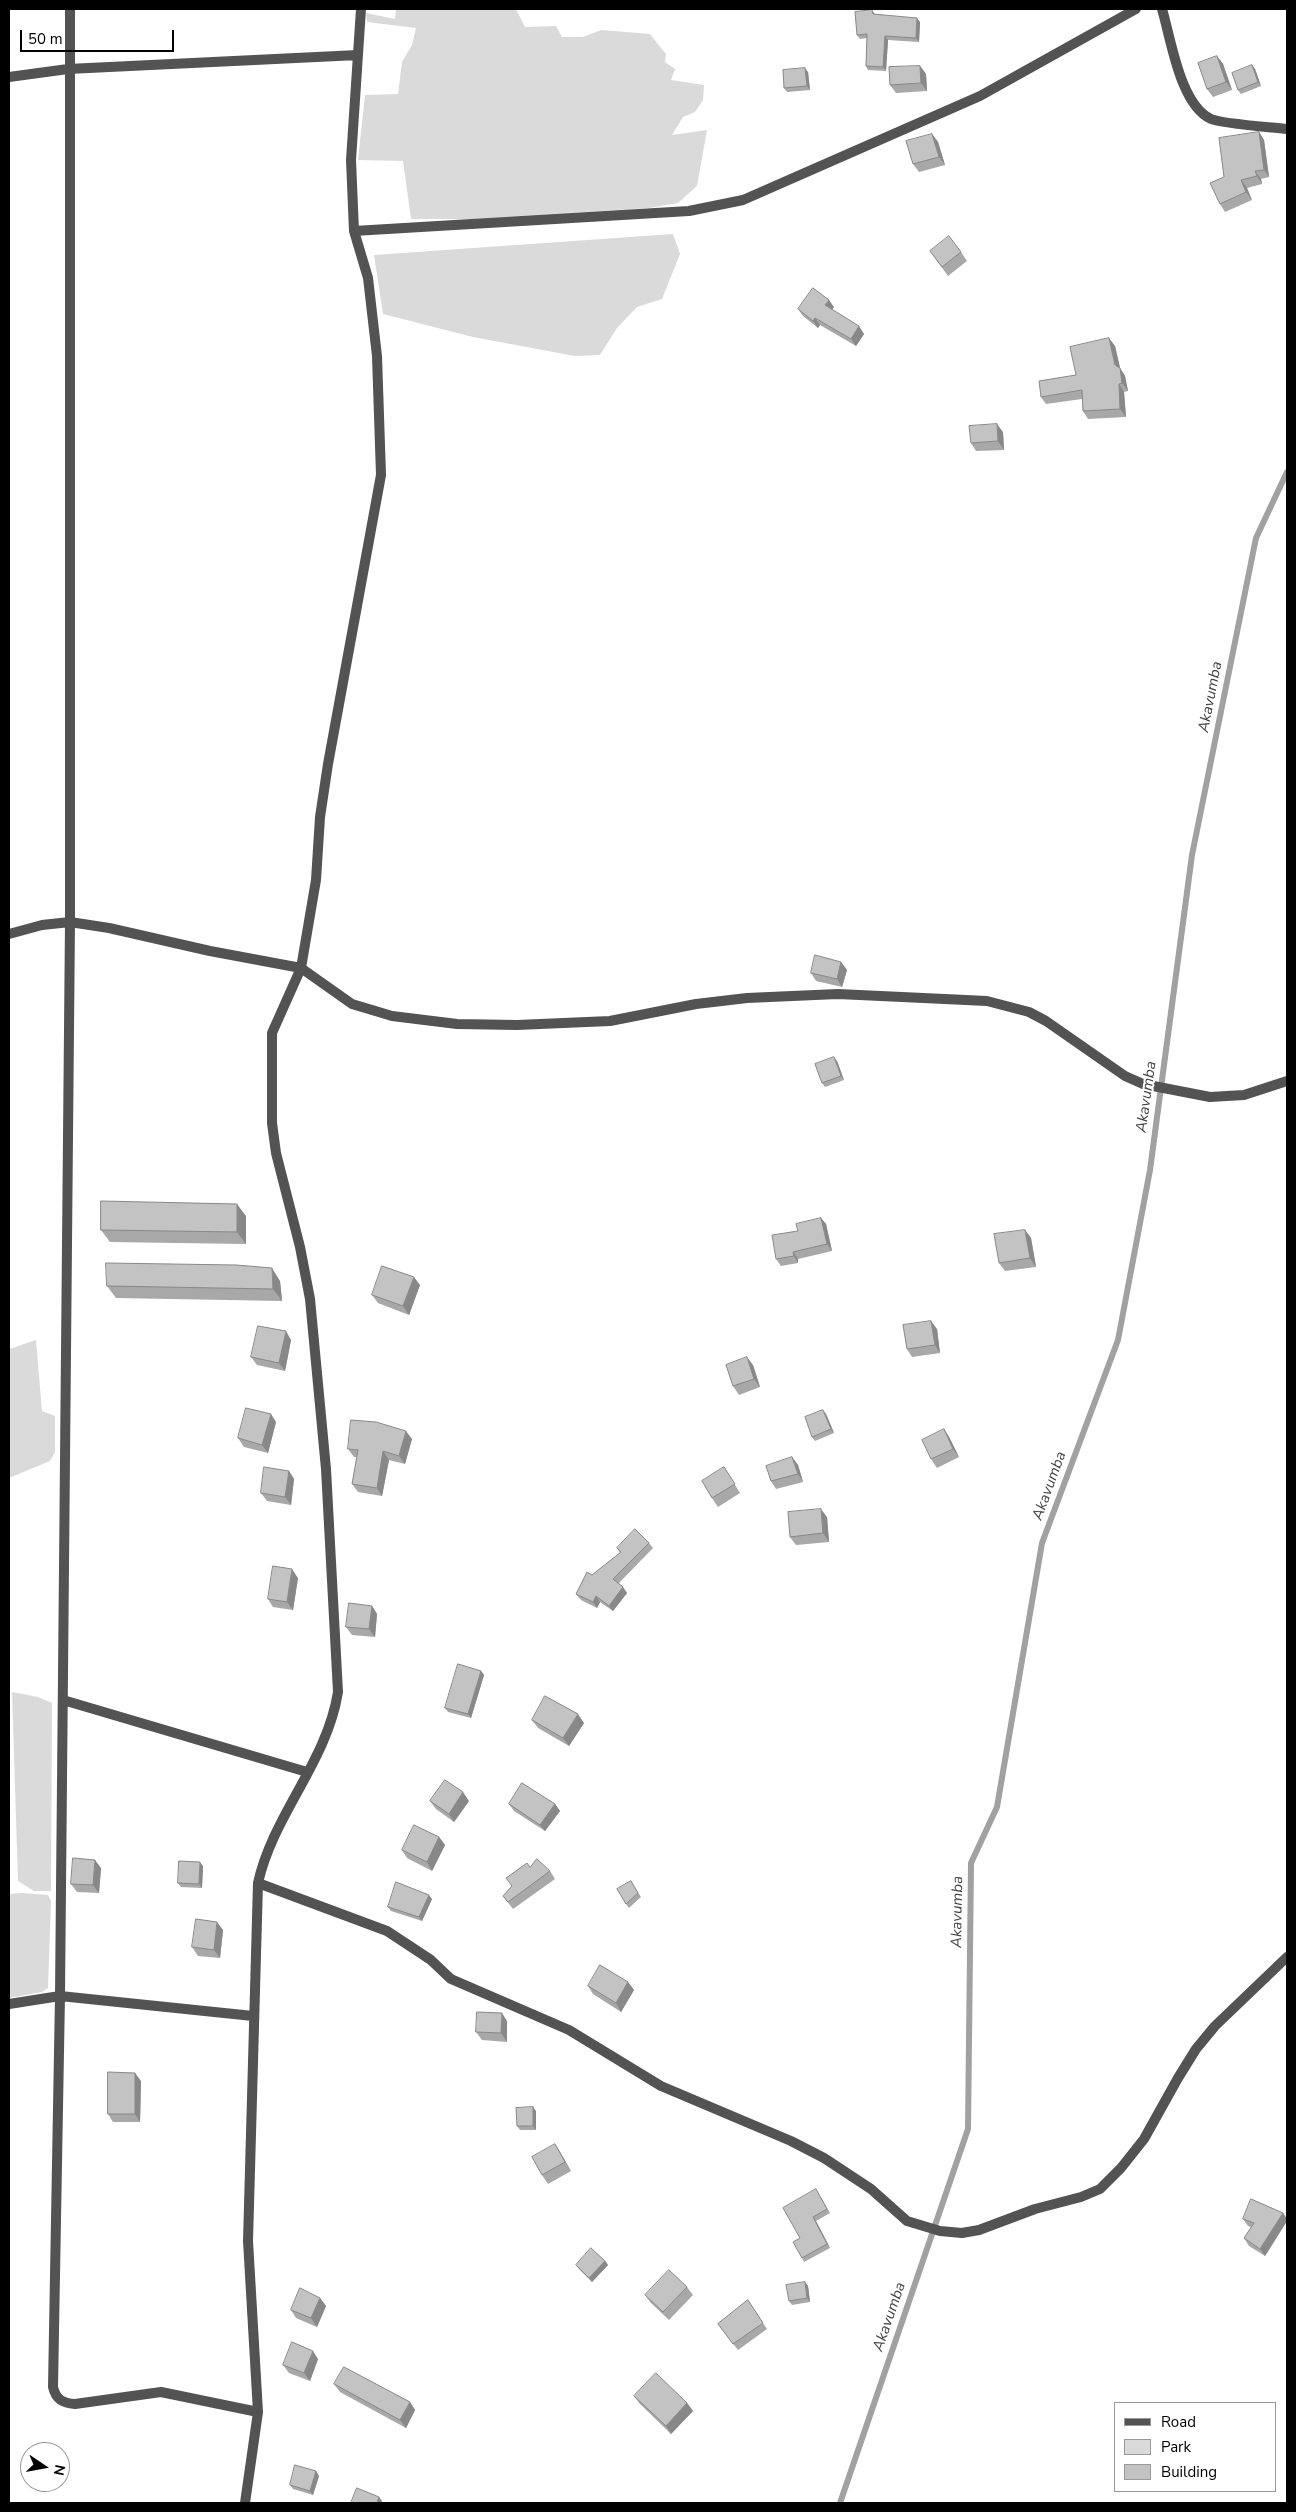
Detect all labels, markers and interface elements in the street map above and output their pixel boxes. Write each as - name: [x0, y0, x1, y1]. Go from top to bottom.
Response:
- scale bar: [22, 20, 176, 52]
- text: 50 m: [28, 29, 63, 49]
- water label: Akavumba: [1195, 660, 1227, 734]
- water label: Akavumba: [1133, 1060, 1161, 1134]
- water label: Akavumba: [1029, 1449, 1071, 1523]
- water label: Akavumba: [948, 1876, 968, 1948]
- water label: Akavumba: [870, 2280, 910, 2354]
- legend: [1114, 2402, 1276, 2492]
- text: Road: [1161, 2412, 1196, 2432]
- text: Park: [1161, 2437, 1191, 2457]
- north arrow: [20, 2442, 70, 2492]
- text: Building: [1161, 2462, 1217, 2482]
- text: N: [49, 2463, 70, 2477]

